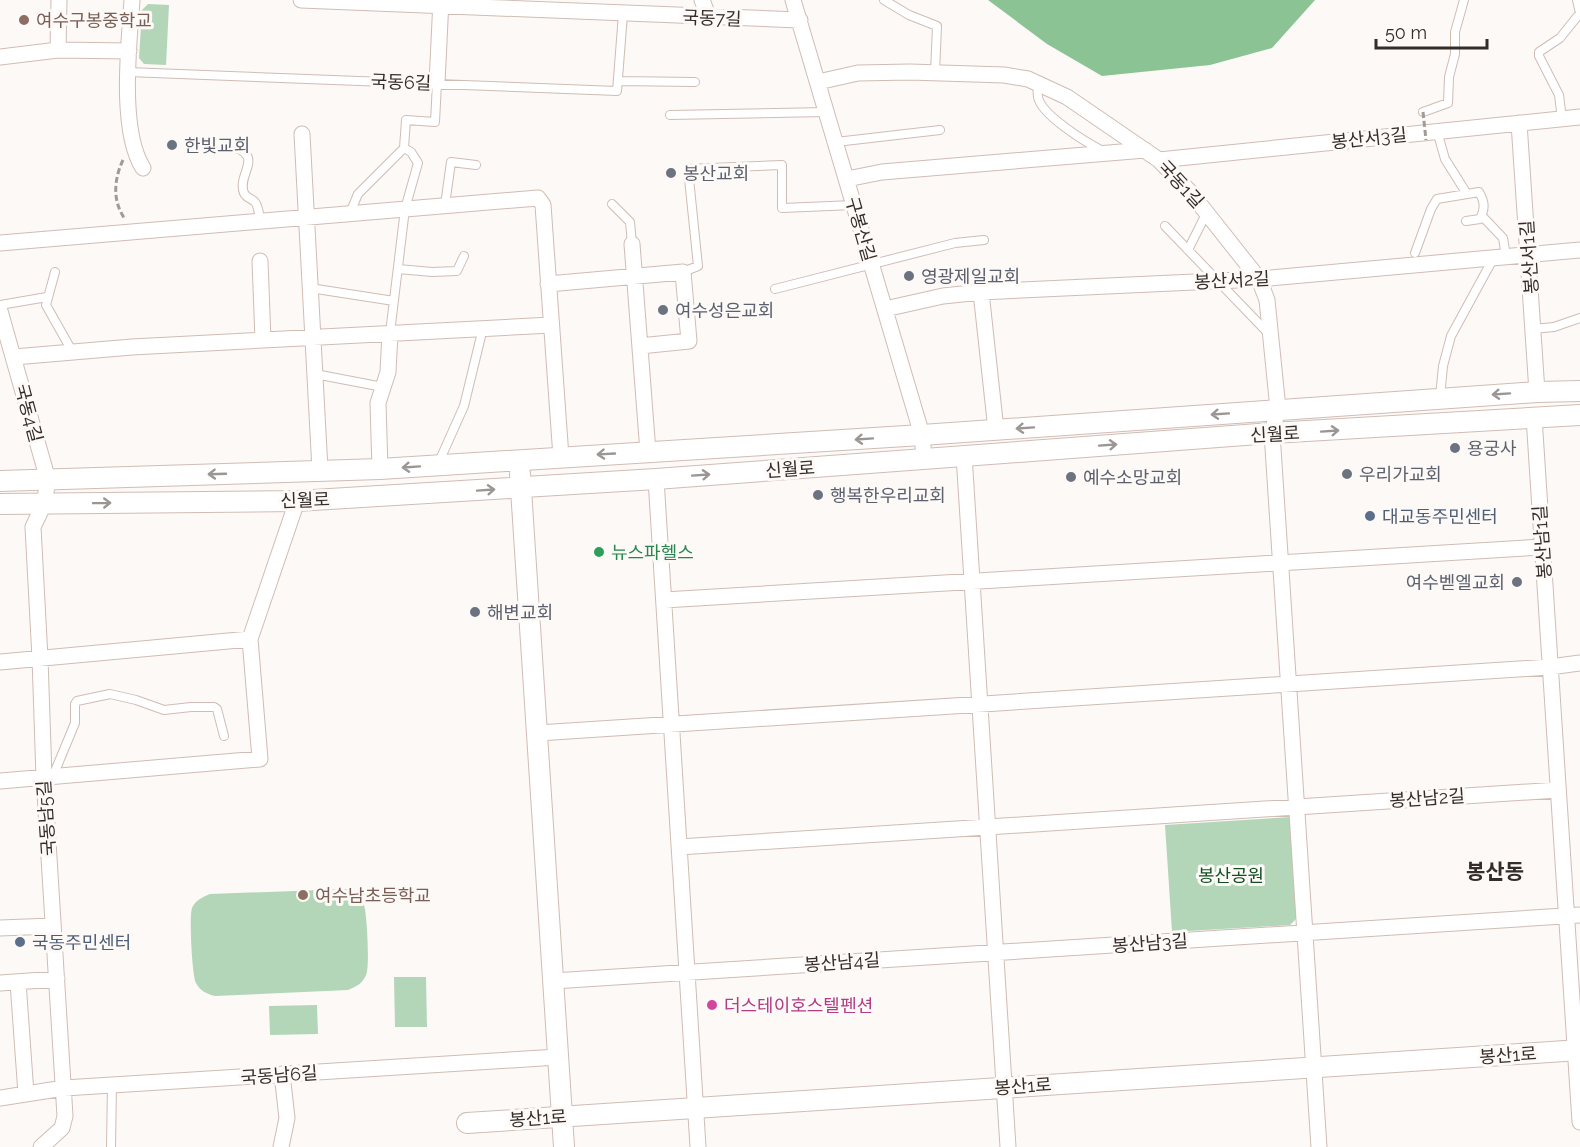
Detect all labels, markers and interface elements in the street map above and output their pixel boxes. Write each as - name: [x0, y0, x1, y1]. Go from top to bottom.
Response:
- street label: 국동7길: [682, 6, 742, 30]
- place label: 여수구봉중학교: [36, 10, 152, 31]
- scale bar: [1376, 12, 1487, 50]
- marker: 여수구봉중학교: [17, 13, 31, 27]
- text: 50 m: [1385, 22, 1427, 43]
- street label: 국동6길: [370, 70, 432, 94]
- street label: 봉산서3길: [1330, 124, 1408, 152]
- place label: 한빛교회: [184, 135, 250, 156]
- marker: 한빛교회: [165, 138, 179, 152]
- street label: 국동1길: [1154, 156, 1208, 212]
- place label: 봉산교회: [683, 163, 749, 184]
- marker: 봉산교회: [664, 166, 678, 180]
- street label: 구봉산길: [842, 194, 880, 264]
- street label: 봉산서1길: [1516, 219, 1542, 295]
- place label: 영광제일교회: [921, 266, 1020, 287]
- street label: 봉산서2길: [1194, 268, 1270, 292]
- marker: 영광제일교회: [902, 269, 916, 283]
- place label: 여수성은교회: [675, 300, 774, 321]
- marker: 여수성은교회: [656, 303, 670, 317]
- street label: 국동4길: [11, 382, 47, 444]
- one-way arrow: [1491, 389, 1511, 400]
- one-way arrow: [1210, 408, 1230, 419]
- street label: 신월로: [1250, 422, 1300, 446]
- one-way arrow: [1016, 423, 1036, 434]
- one-way arrow: [1320, 425, 1340, 436]
- one-way arrow: [854, 433, 874, 444]
- place label: 용궁사: [1467, 438, 1517, 459]
- one-way arrow: [1097, 439, 1117, 450]
- marker: 용궁사: [1448, 441, 1462, 455]
- one-way arrow: [597, 449, 617, 460]
- street label: 신월로: [764, 457, 816, 481]
- one-way arrow: [402, 461, 422, 472]
- place label: 우리가교회: [1359, 464, 1442, 485]
- place label: 예수소망교회: [1083, 467, 1182, 488]
- marker: 우리가교회: [1340, 467, 1354, 481]
- one-way arrow: [207, 469, 227, 480]
- one-way arrow: [691, 470, 711, 481]
- marker: 예수소망교회: [1064, 470, 1078, 484]
- one-way arrow: [475, 484, 495, 495]
- place label: 행복한우리교회: [830, 485, 946, 506]
- marker: 행복한우리교회: [811, 488, 825, 502]
- street label: 신월로: [280, 489, 330, 511]
- one-way arrow: [92, 497, 112, 509]
- street label: 봉산남1길: [1529, 504, 1555, 580]
- place label: 대교동주민센터: [1382, 506, 1498, 527]
- marker: 대교동주민센터: [1363, 509, 1377, 523]
- place label: 뉴스파헬스: [611, 542, 694, 563]
- marker: 뉴스파헬스: [592, 545, 606, 559]
- place label: 여수벧엘교회: [1406, 572, 1505, 593]
- marker: 여수벧엘교회: [1510, 575, 1524, 589]
- place label: 해변교회: [487, 602, 553, 623]
- marker: 해변교회: [468, 605, 482, 619]
- street label: 국동남5길: [33, 779, 59, 857]
- street label: 봉산남2길: [1389, 785, 1465, 811]
- district label: 봉산동: [1466, 859, 1524, 884]
- park label: 봉산공원: [1198, 865, 1264, 886]
- place label: 여수남초등학교: [315, 885, 431, 906]
- marker: 여수남초등학교: [296, 888, 310, 902]
- street label: 봉산남3길: [1111, 930, 1189, 956]
- place label: 국동주민센터: [32, 932, 131, 953]
- marker: 국동주민센터: [13, 935, 27, 949]
- street label: 봉산남4길: [803, 949, 881, 975]
- place label: 더스테이호스텔펜션: [724, 995, 873, 1016]
- marker: 더스테이호스텔펜션: [705, 998, 719, 1012]
- street label: 봉산1로: [1479, 1043, 1537, 1067]
- street label: 국동남6길: [240, 1062, 318, 1088]
- street label: 봉산1로: [994, 1074, 1052, 1098]
- street label: 봉산1로: [509, 1106, 567, 1130]

